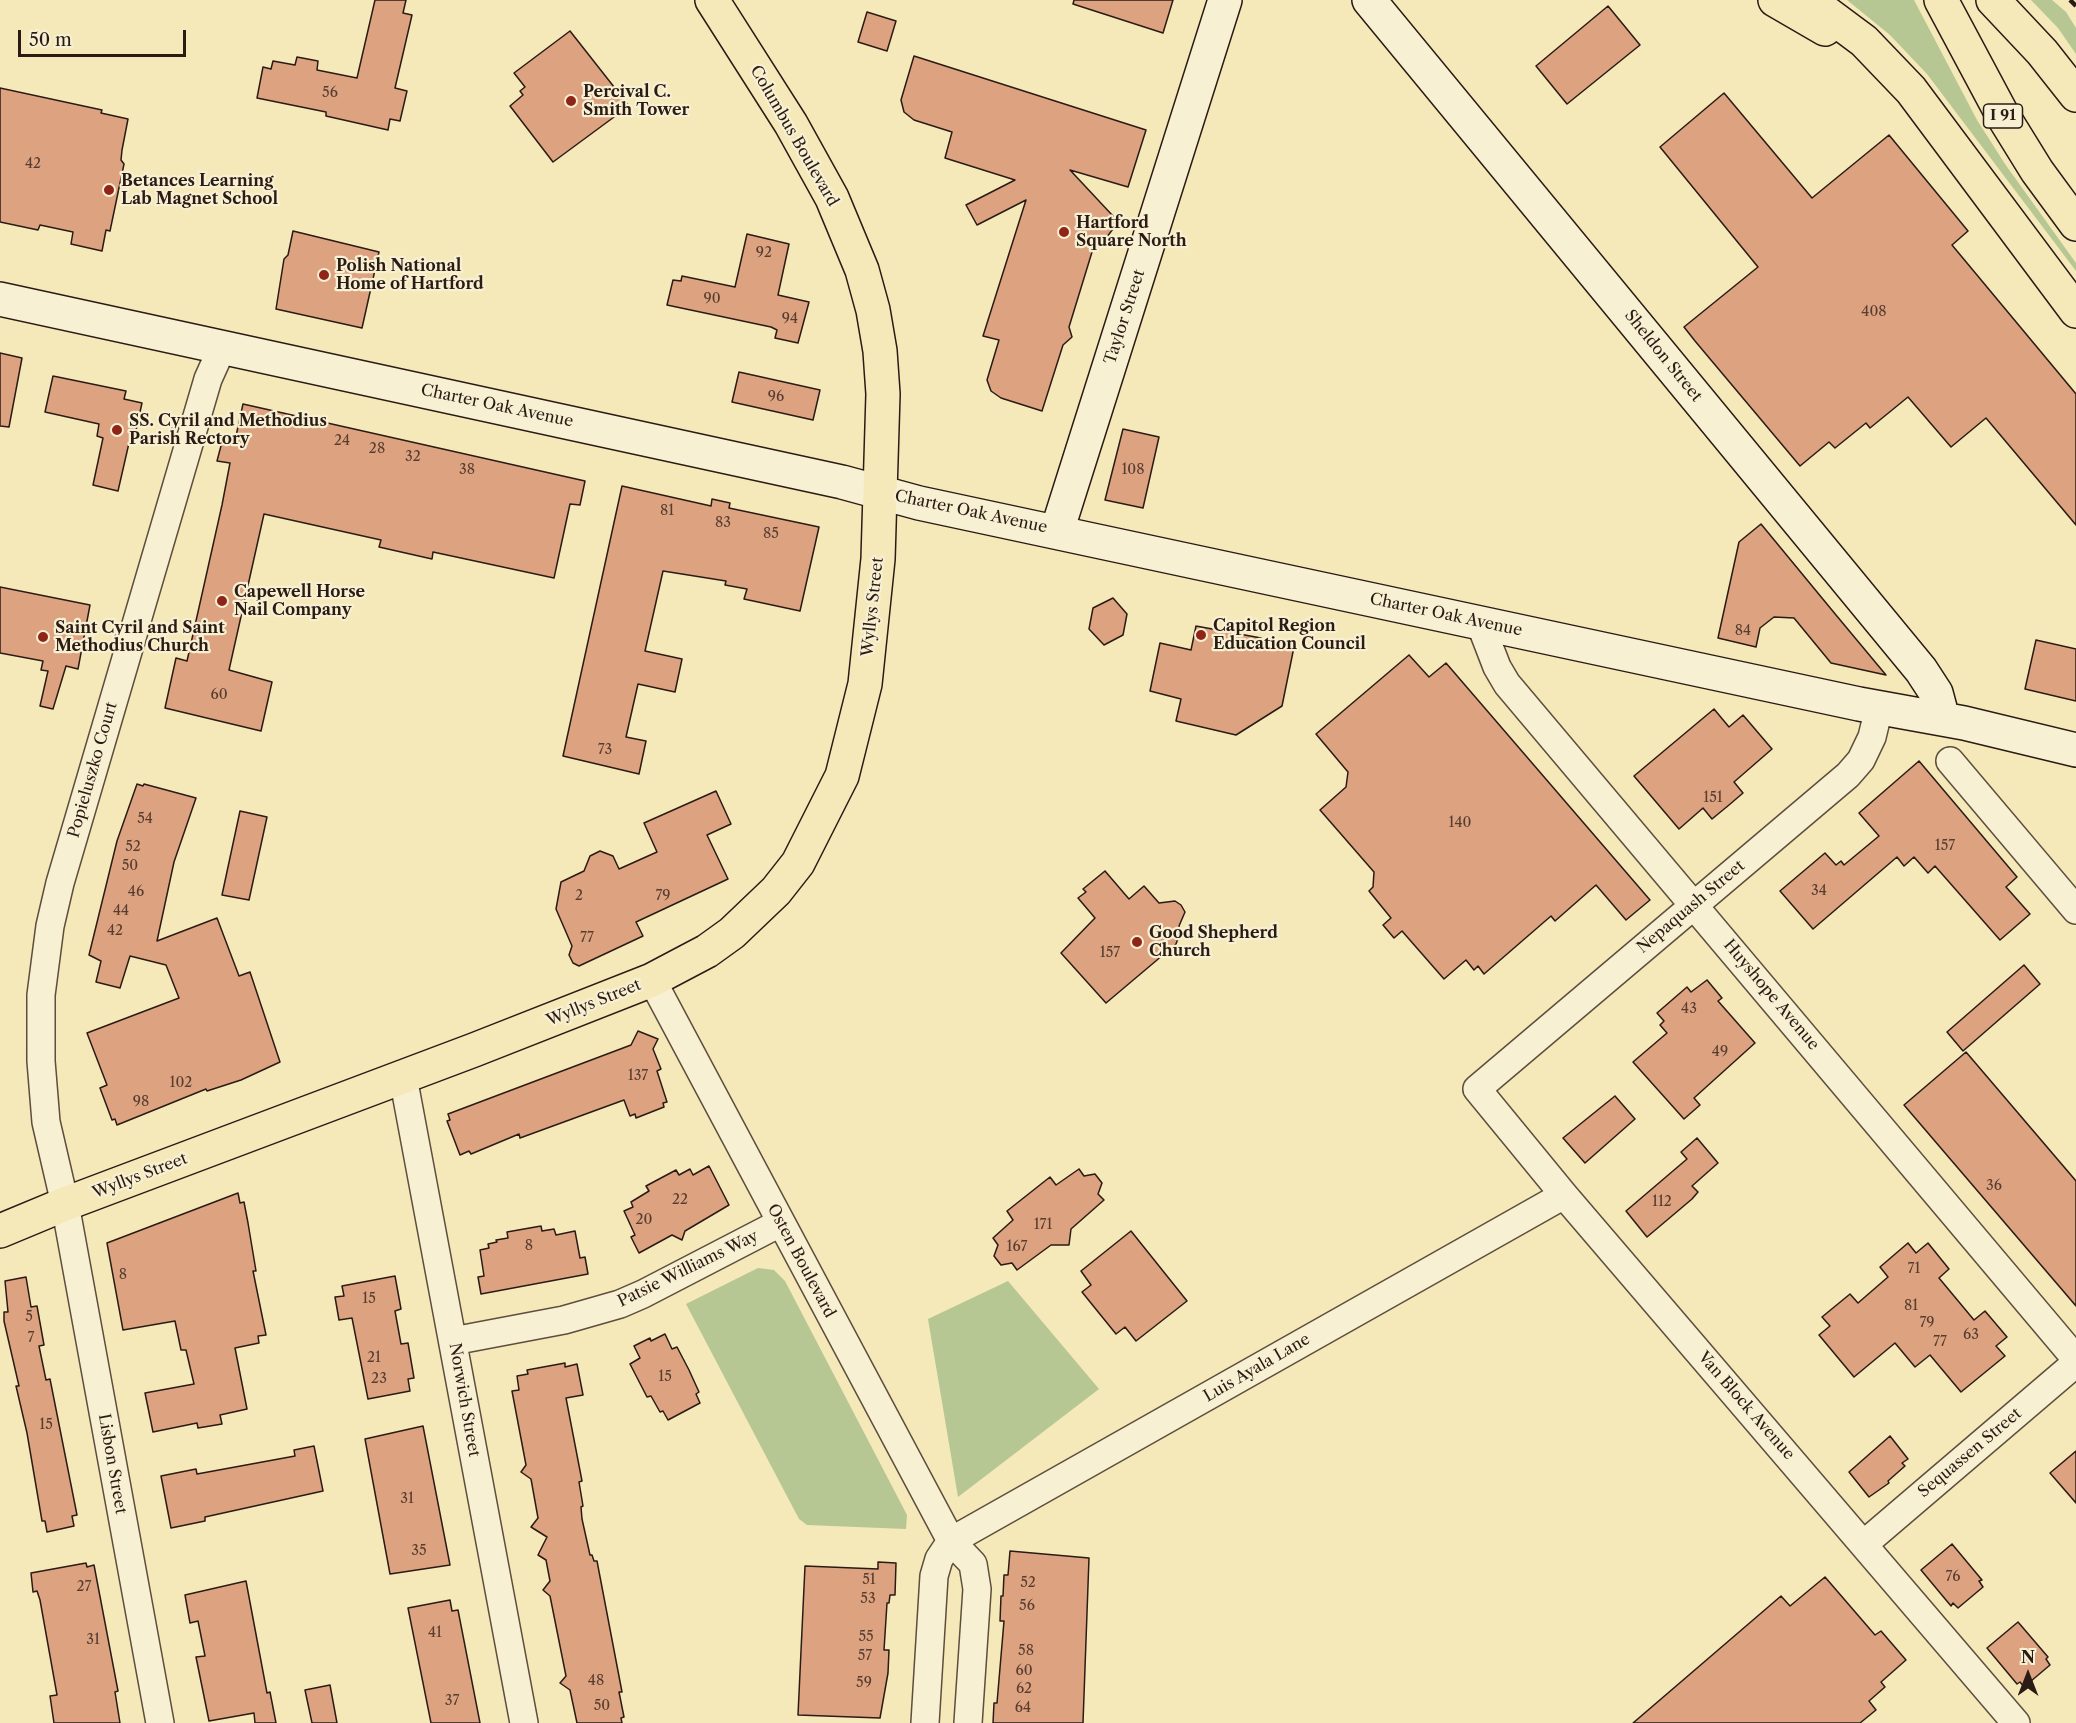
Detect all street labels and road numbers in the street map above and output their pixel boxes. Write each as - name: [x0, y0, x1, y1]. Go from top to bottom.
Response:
- street label: Columbus Boulevard: [746, 62, 842, 210]
- road number: I 91: [1984, 104, 2022, 128]
- street label: Taylor Street: [1101, 267, 1149, 367]
- street label: Sheldon Street: [1620, 306, 1706, 406]
- street label: Charter Oak Avenue: [419, 380, 575, 432]
- street label: Charter Oak Avenue: [893, 486, 1049, 538]
- street label: Wyllys Street: [858, 556, 888, 658]
- street label: Charter Oak Avenue: [1368, 589, 1524, 641]
- street label: Popieluszko Court: [64, 700, 122, 840]
- street label: Nepaquash Street: [1633, 856, 1749, 958]
- street label: Huyshope Avenue: [1719, 936, 1823, 1054]
- street label: Wyllys Street: [544, 975, 644, 1031]
- street label: Wyllys Street: [90, 1149, 190, 1203]
- street label: Osten Boulevard: [763, 1201, 839, 1321]
- street label: Patsie Williams Way: [615, 1227, 761, 1311]
- street label: Luis Ayala Lane: [1200, 1330, 1314, 1406]
- street label: Norwich Street: [445, 1341, 483, 1459]
- street label: Van Block Avenue: [1694, 1348, 1798, 1464]
- street label: Sequassen Street: [1914, 1404, 2026, 1502]
- street label: Lisbon Street: [94, 1412, 130, 1516]

